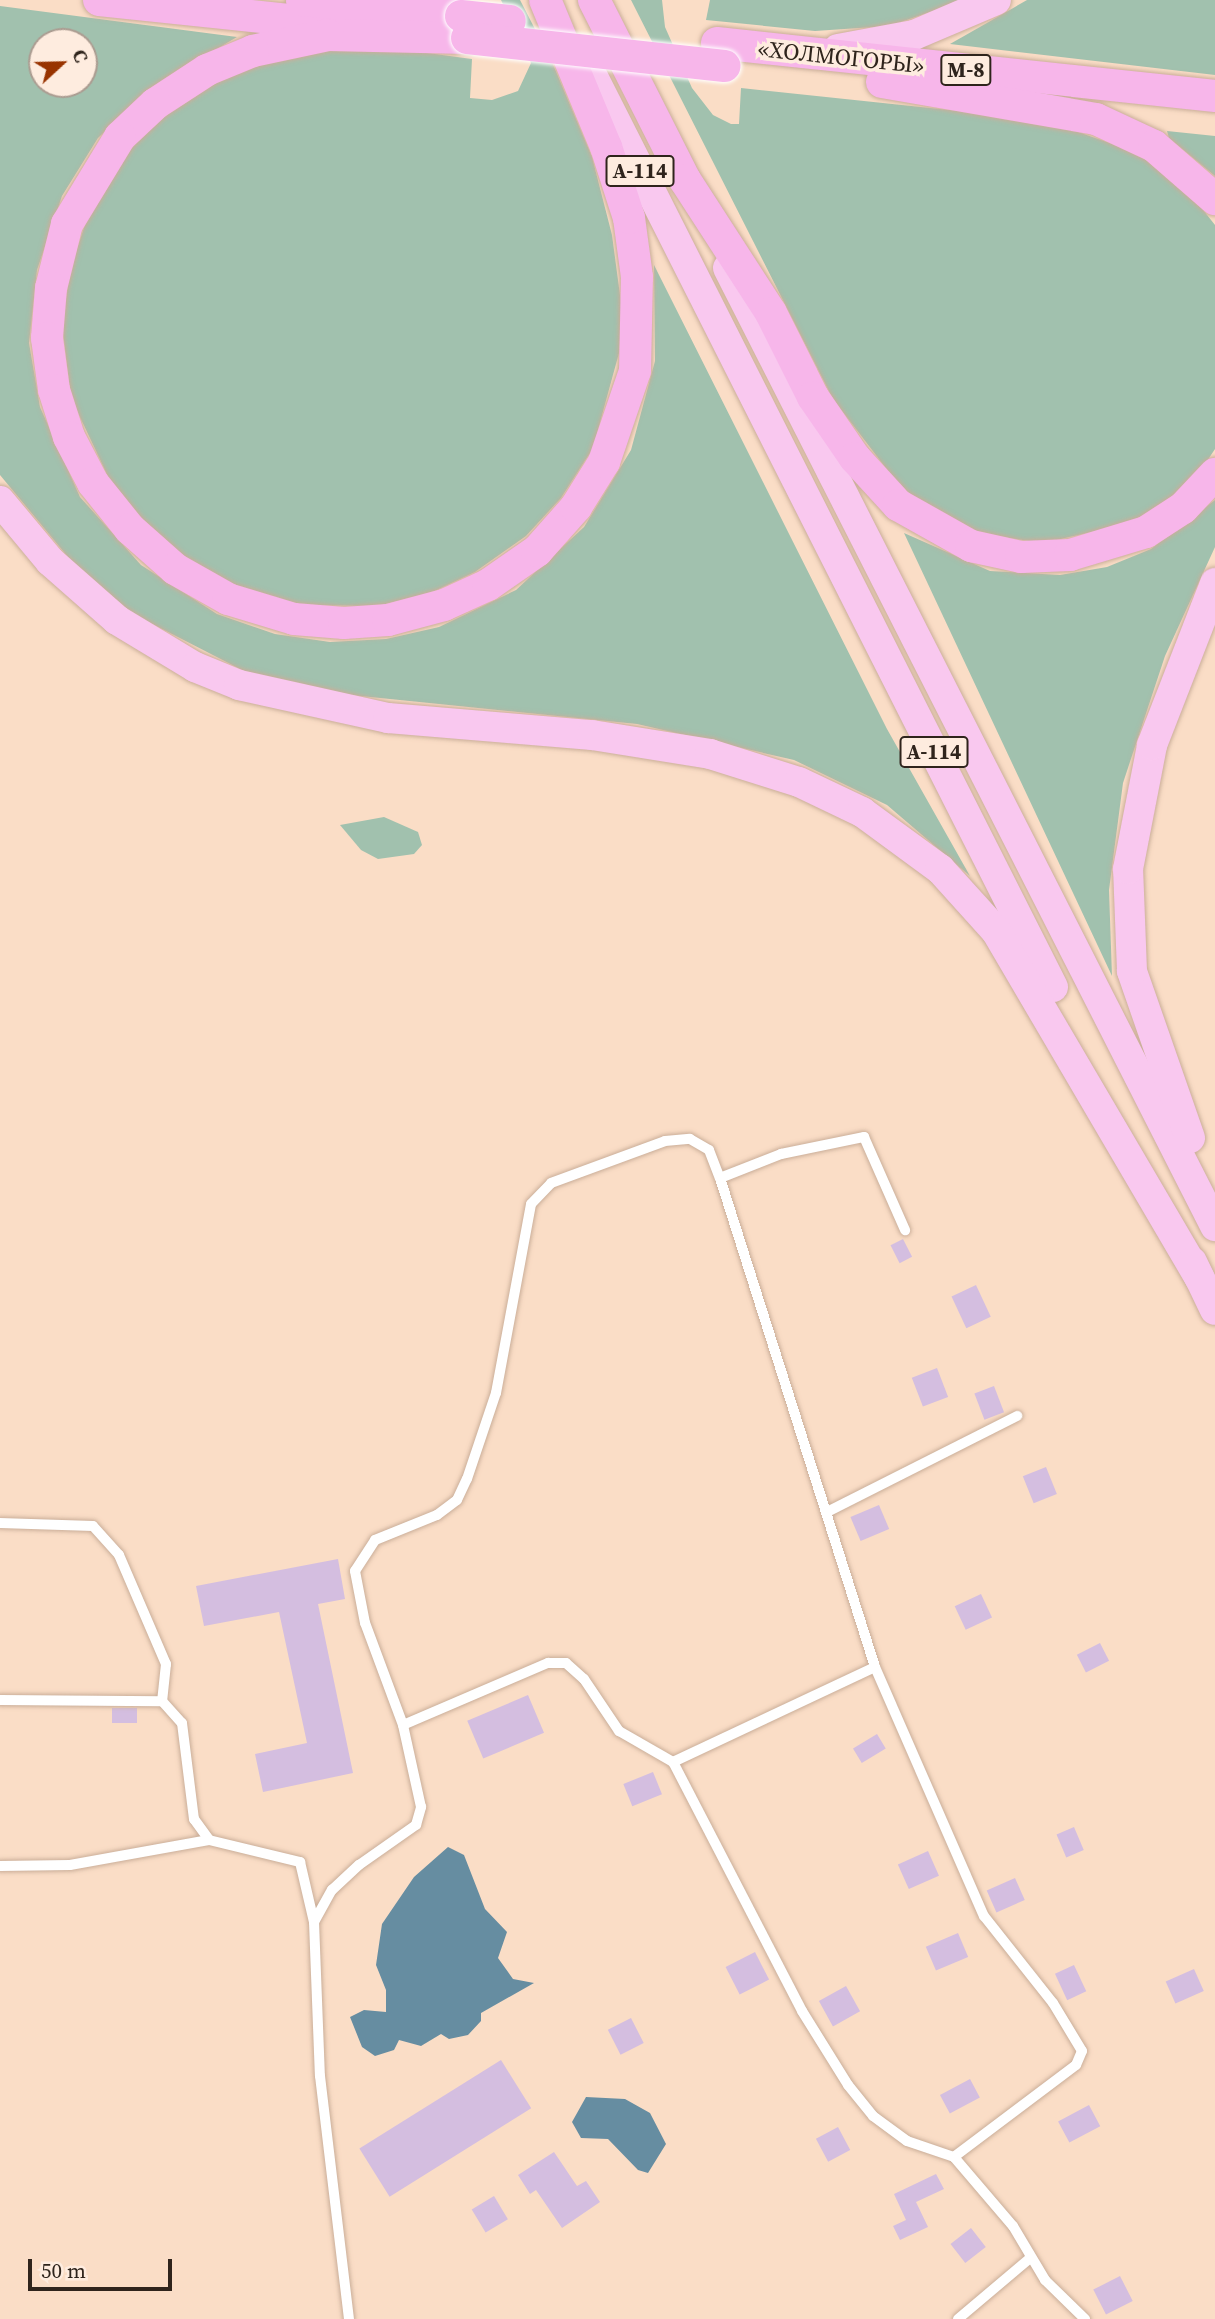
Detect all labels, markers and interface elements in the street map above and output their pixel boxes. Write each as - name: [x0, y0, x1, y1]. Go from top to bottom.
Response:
- north arrow: [28, 28, 98, 98]
- street label: «ХОЛМОГОРЫ»: [757, 35, 925, 79]
- text: С: [66, 46, 95, 66]
- road number: М-8: [940, 52, 992, 88]
- road number: А-114: [605, 154, 675, 188]
- road number: А-114: [899, 734, 969, 770]
- scale bar: [32, 2246, 175, 2290]
- text: 50 m: [41, 2256, 86, 2285]

